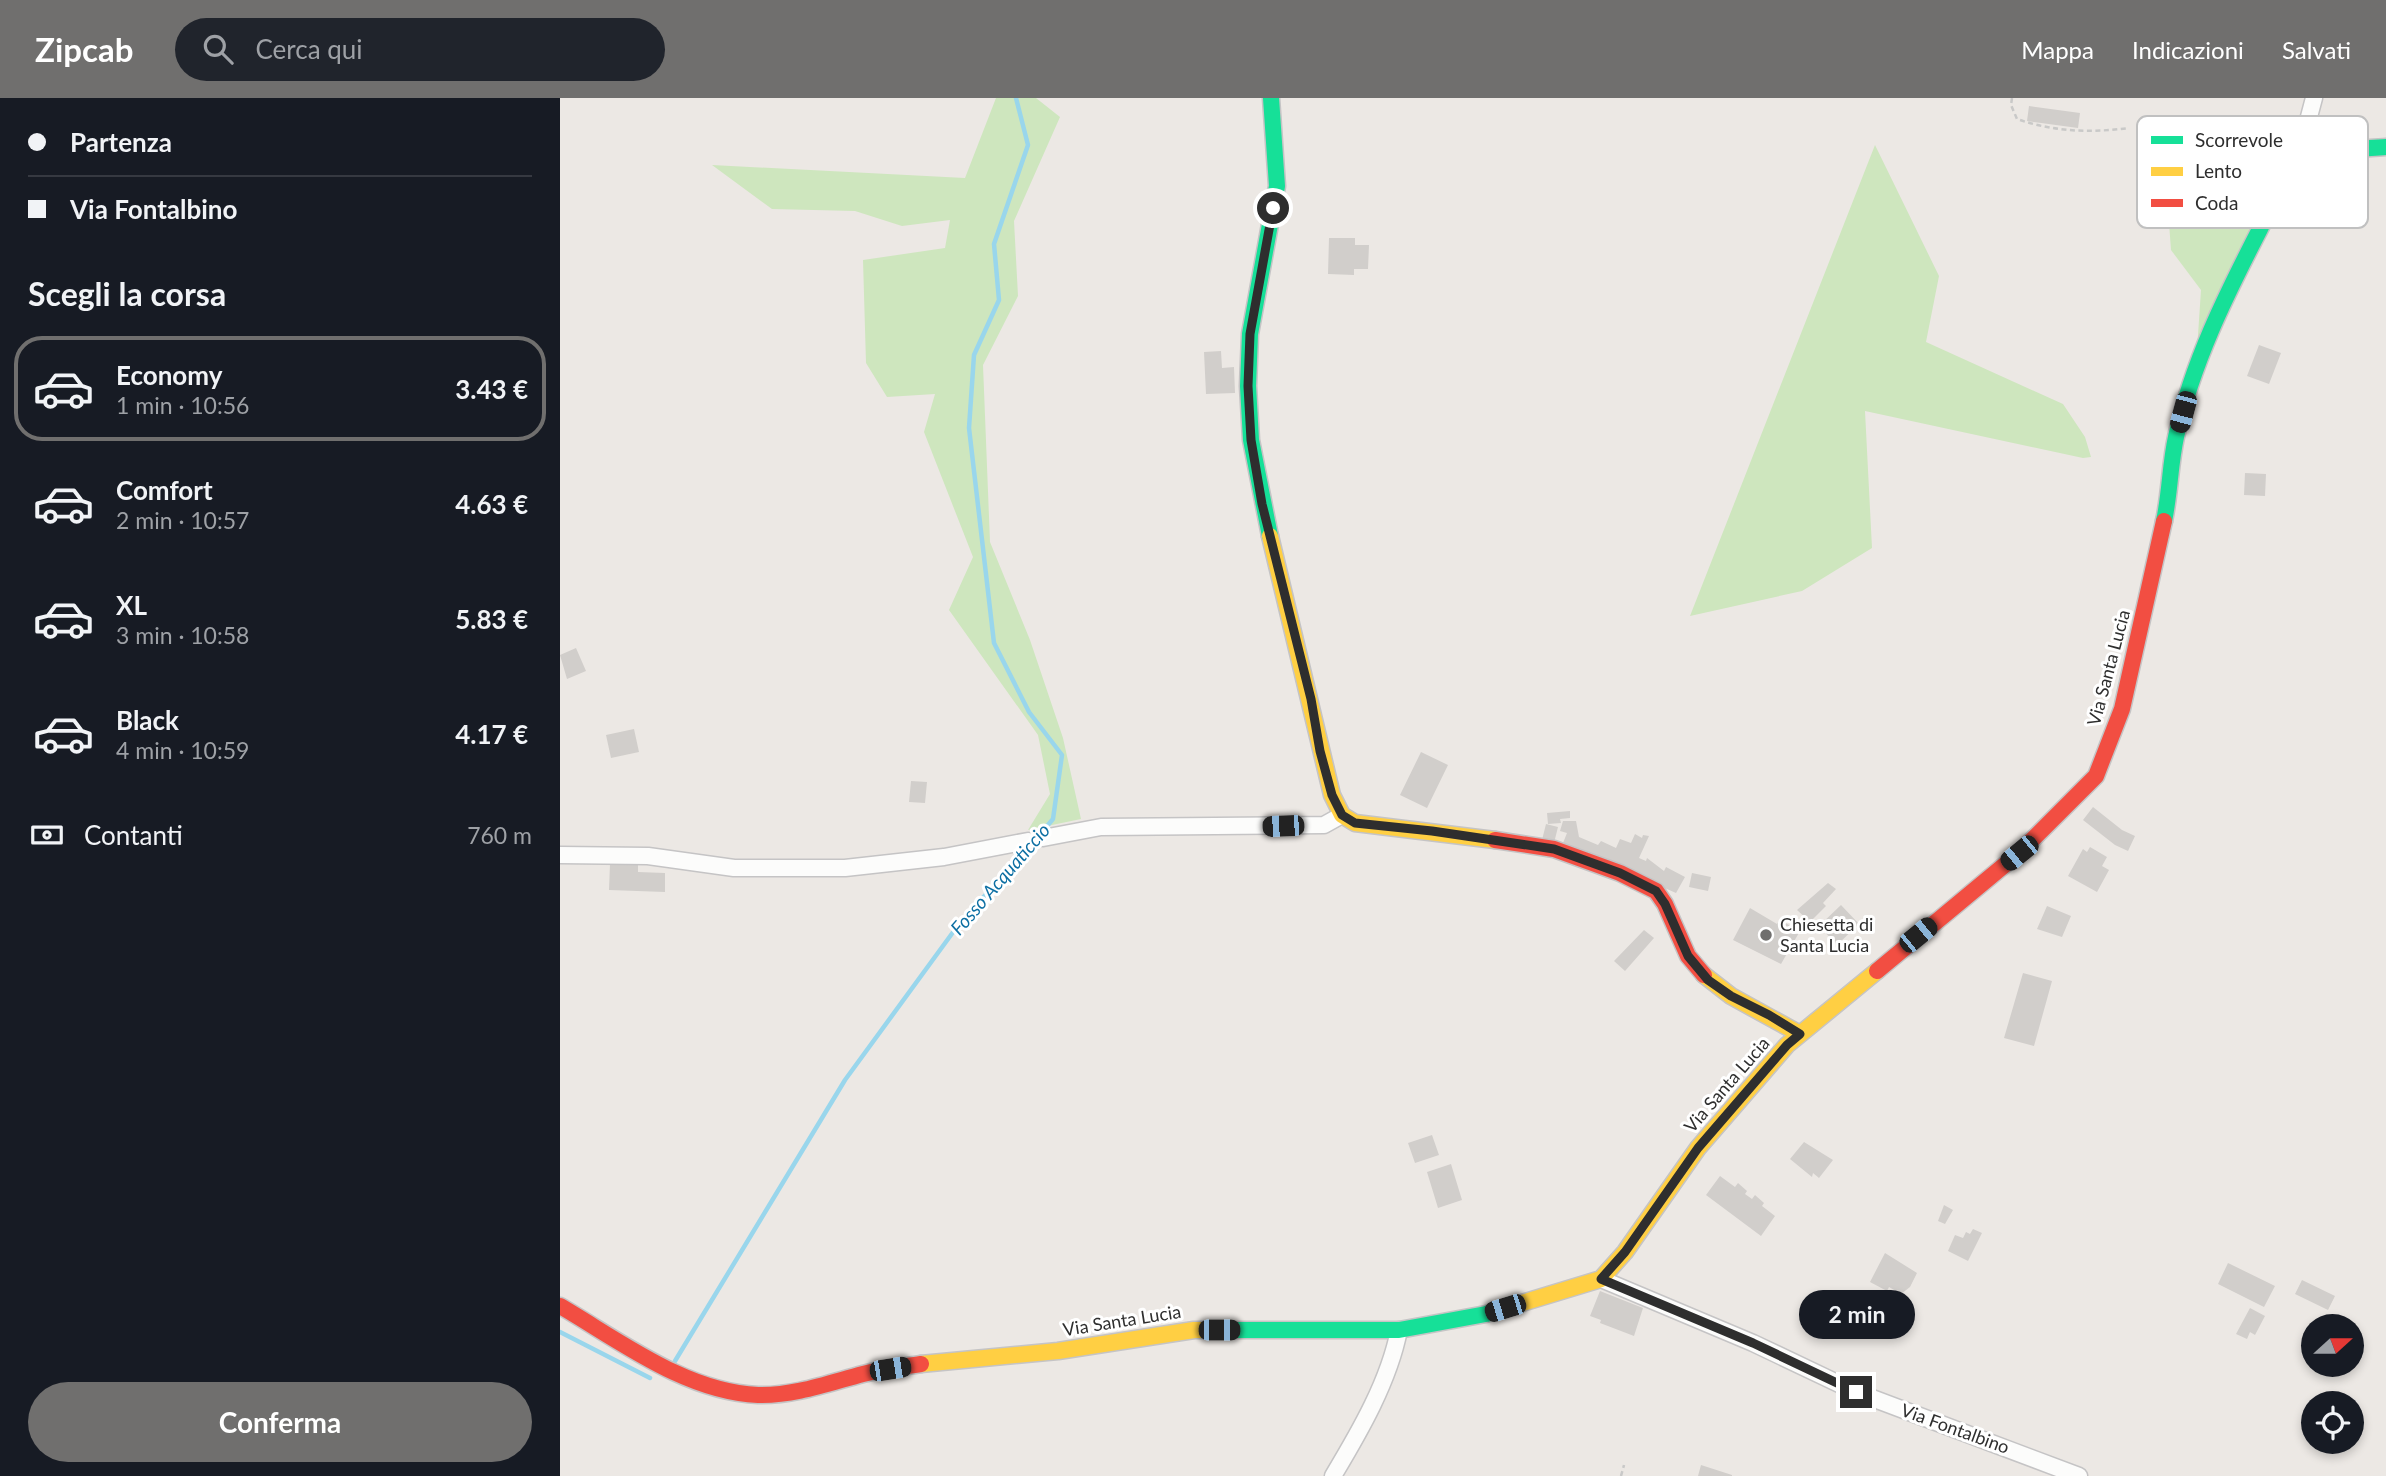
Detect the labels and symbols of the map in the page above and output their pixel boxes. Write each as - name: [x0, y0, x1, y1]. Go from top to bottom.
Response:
- legend: [2137, 116, 2368, 228]
- text: Scorrevole: [2195, 128, 2283, 151]
- text: Lento: [2195, 159, 2242, 182]
- text: Coda: [2195, 191, 2238, 214]
- route start: [1257, 192, 1289, 224]
- car: [2168, 389, 2199, 435]
- street label: Via Santa Lucia: [2082, 607, 2134, 728]
- car: [1262, 815, 1305, 837]
- water label: Fosso Acquaticcio: [945, 818, 1054, 939]
- car: [1997, 832, 2042, 874]
- place label: Chiesetta di Santa Lucia: [1780, 913, 1873, 956]
- car: [1896, 914, 1941, 956]
- marker: Chiesetta di Santa Lucia: [1758, 927, 1774, 943]
- street label: Via Santa Lucia: [1679, 1032, 1774, 1137]
- callout: 2 min: [1798, 1290, 1914, 1340]
- car: [1482, 1292, 1529, 1324]
- street label: Via Santa Lucia: [1061, 1300, 1182, 1340]
- north arrow: [2301, 1314, 2364, 1377]
- car: [1199, 1320, 1241, 1341]
- car: [868, 1355, 913, 1383]
- route end: [1840, 1376, 1872, 1408]
- street label: Via Fontalbino: [1898, 1398, 2013, 1458]

